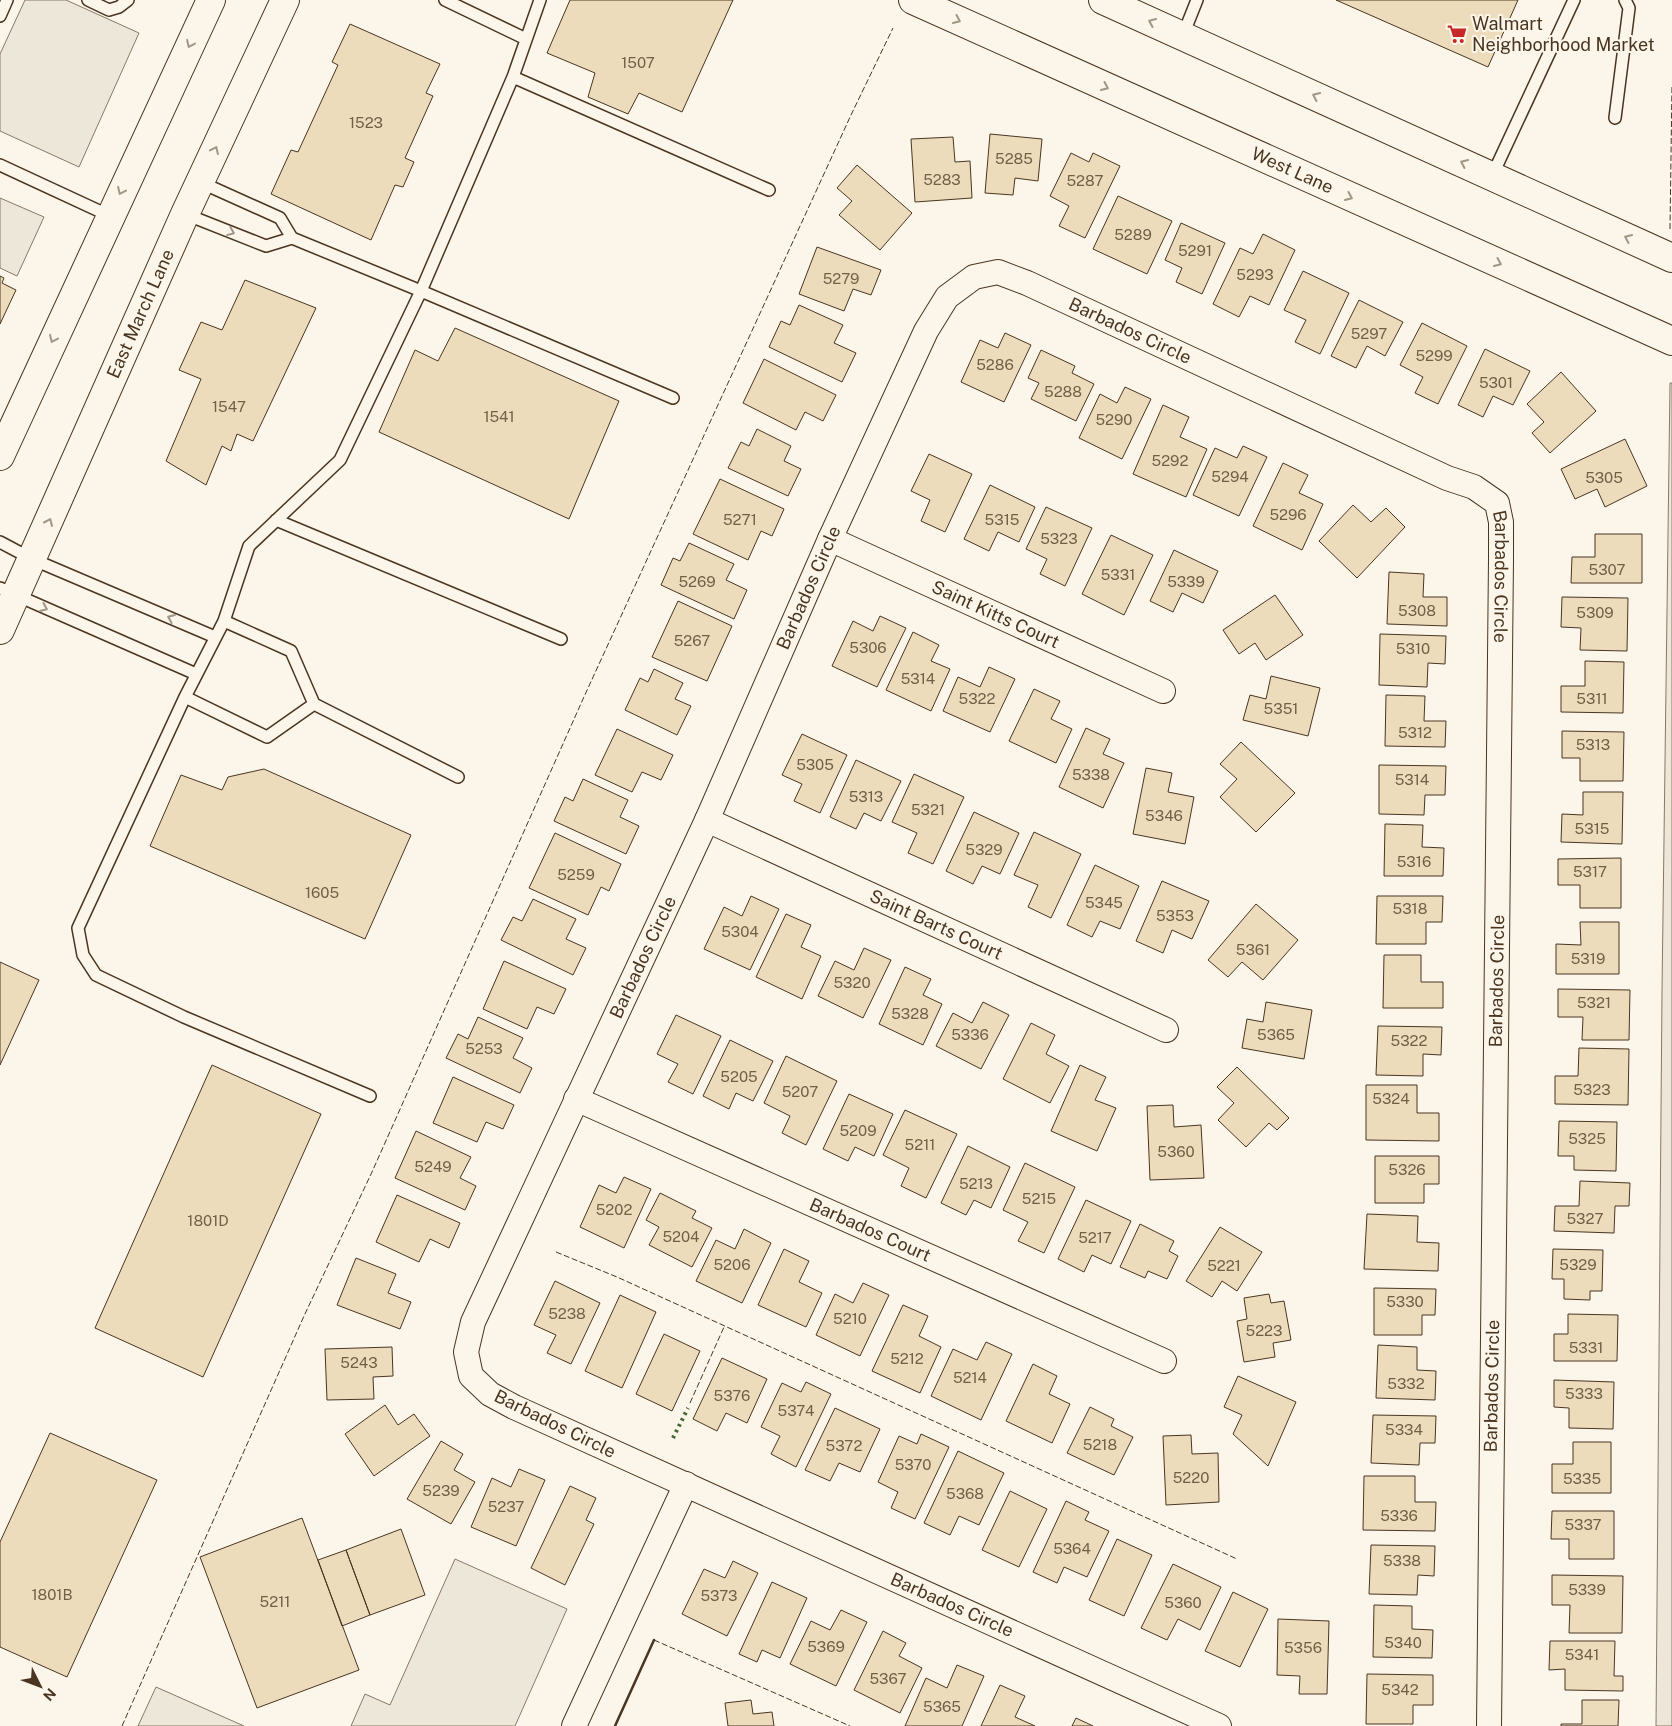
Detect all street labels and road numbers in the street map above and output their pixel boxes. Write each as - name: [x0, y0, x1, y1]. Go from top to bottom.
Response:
- street label: West Lane: [1248, 143, 1337, 198]
- street label: East March Lane: [102, 246, 178, 381]
- street label: Barbados Circle: [1066, 293, 1195, 368]
- street label: Barbados Circle: [1489, 508, 1512, 643]
- street label: Barbados Circle: [772, 522, 845, 653]
- street label: Saint Kitts Court: [929, 576, 1063, 652]
- street label: Saint Barts Court: [866, 885, 1006, 964]
- street label: Barbados Circle: [605, 892, 680, 1022]
- street label: Barbados Circle: [1485, 914, 1508, 1047]
- street label: Barbados Court: [806, 1193, 934, 1266]
- street label: Barbados Circle: [1480, 1319, 1503, 1452]
- street label: Barbados Circle: [491, 1385, 619, 1462]
- street label: Barbados Circle: [887, 1568, 1017, 1641]

